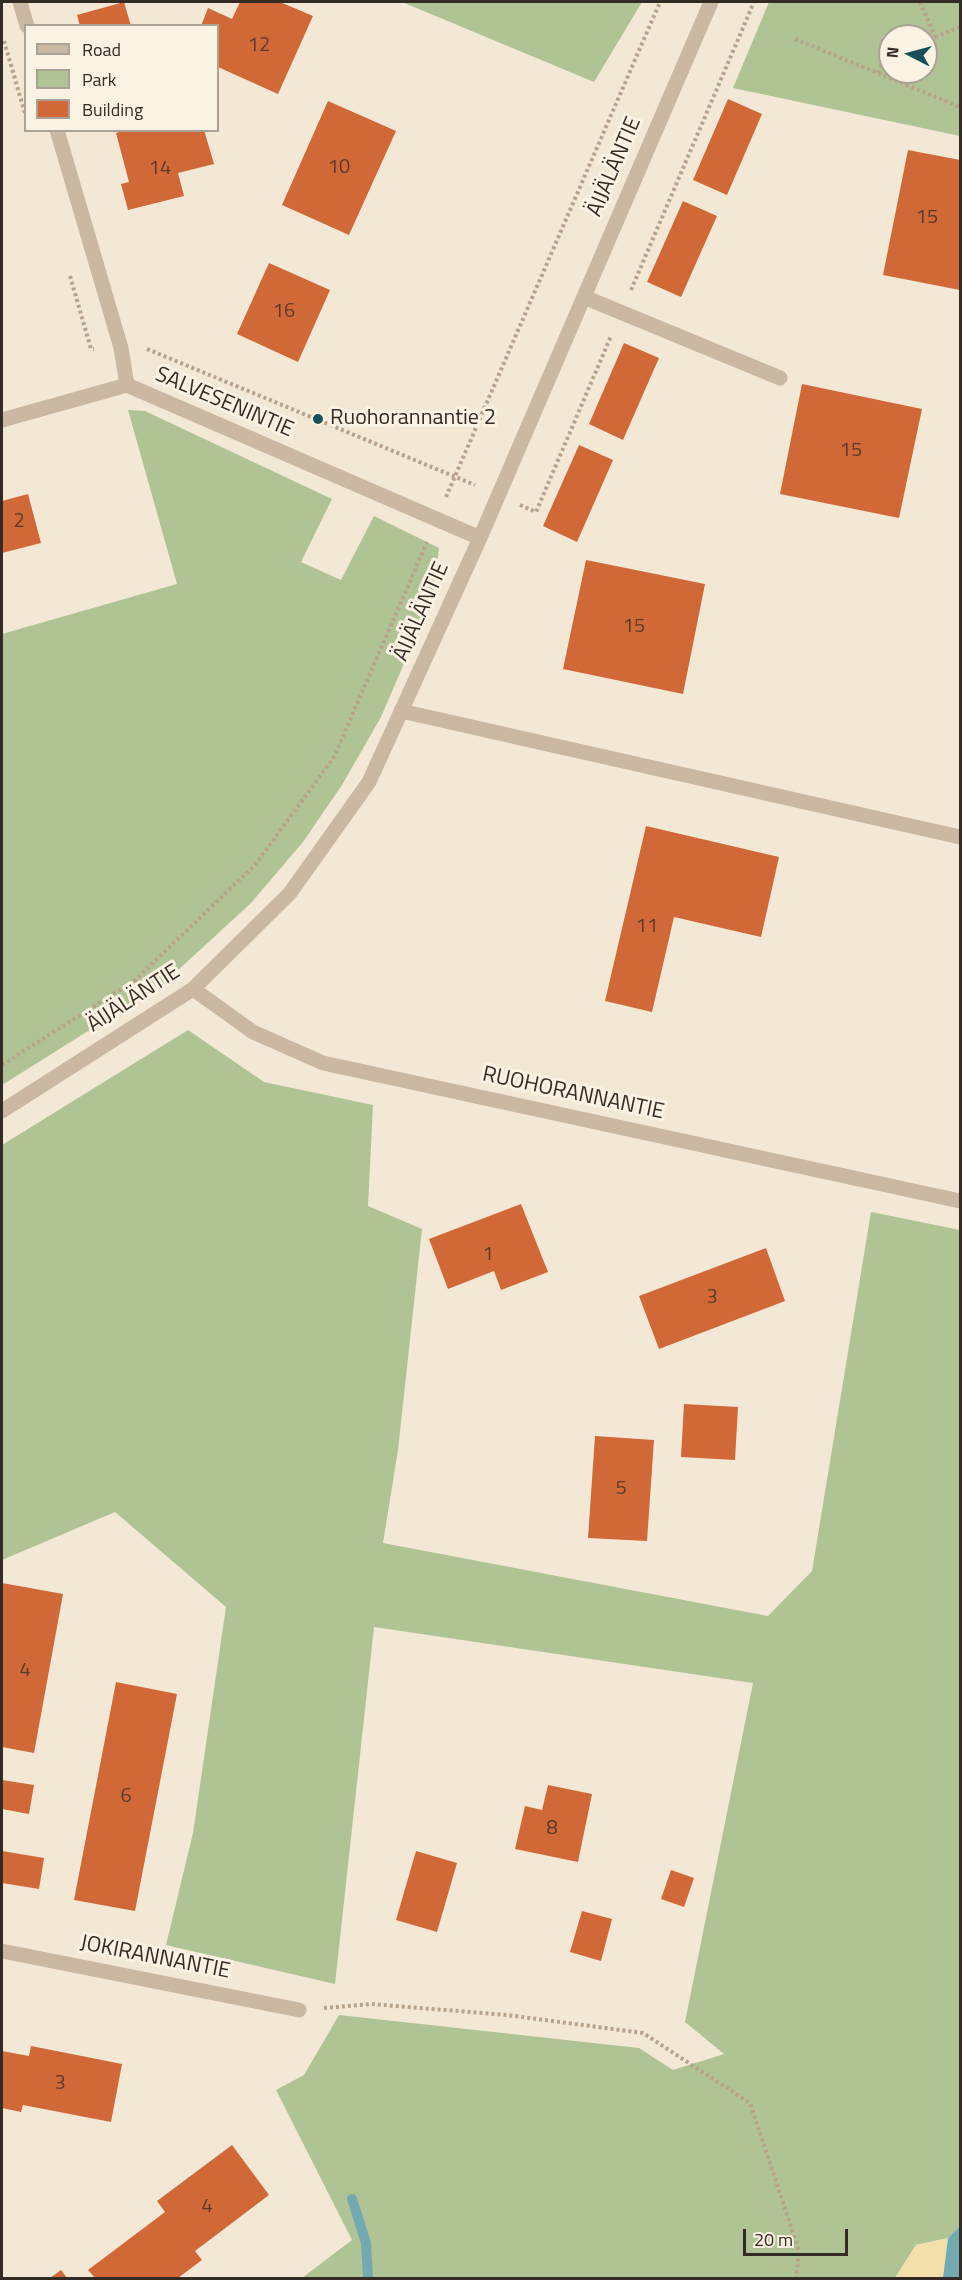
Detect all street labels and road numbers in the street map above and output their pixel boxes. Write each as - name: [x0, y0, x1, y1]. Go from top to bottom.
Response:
- street label: ÄIJÄLÄNTIE: [582, 113, 648, 221]
- street label: SALVESENINTIE: [151, 362, 297, 444]
- street label: ÄIJÄLÄNTIE: [388, 558, 456, 666]
- street label: ÄIJÄLÄNTIE: [83, 959, 185, 1039]
- street label: RUOHORANNANTIE: [480, 1062, 666, 1126]
- street label: JOKIRANNANTIE: [78, 1931, 232, 1985]

